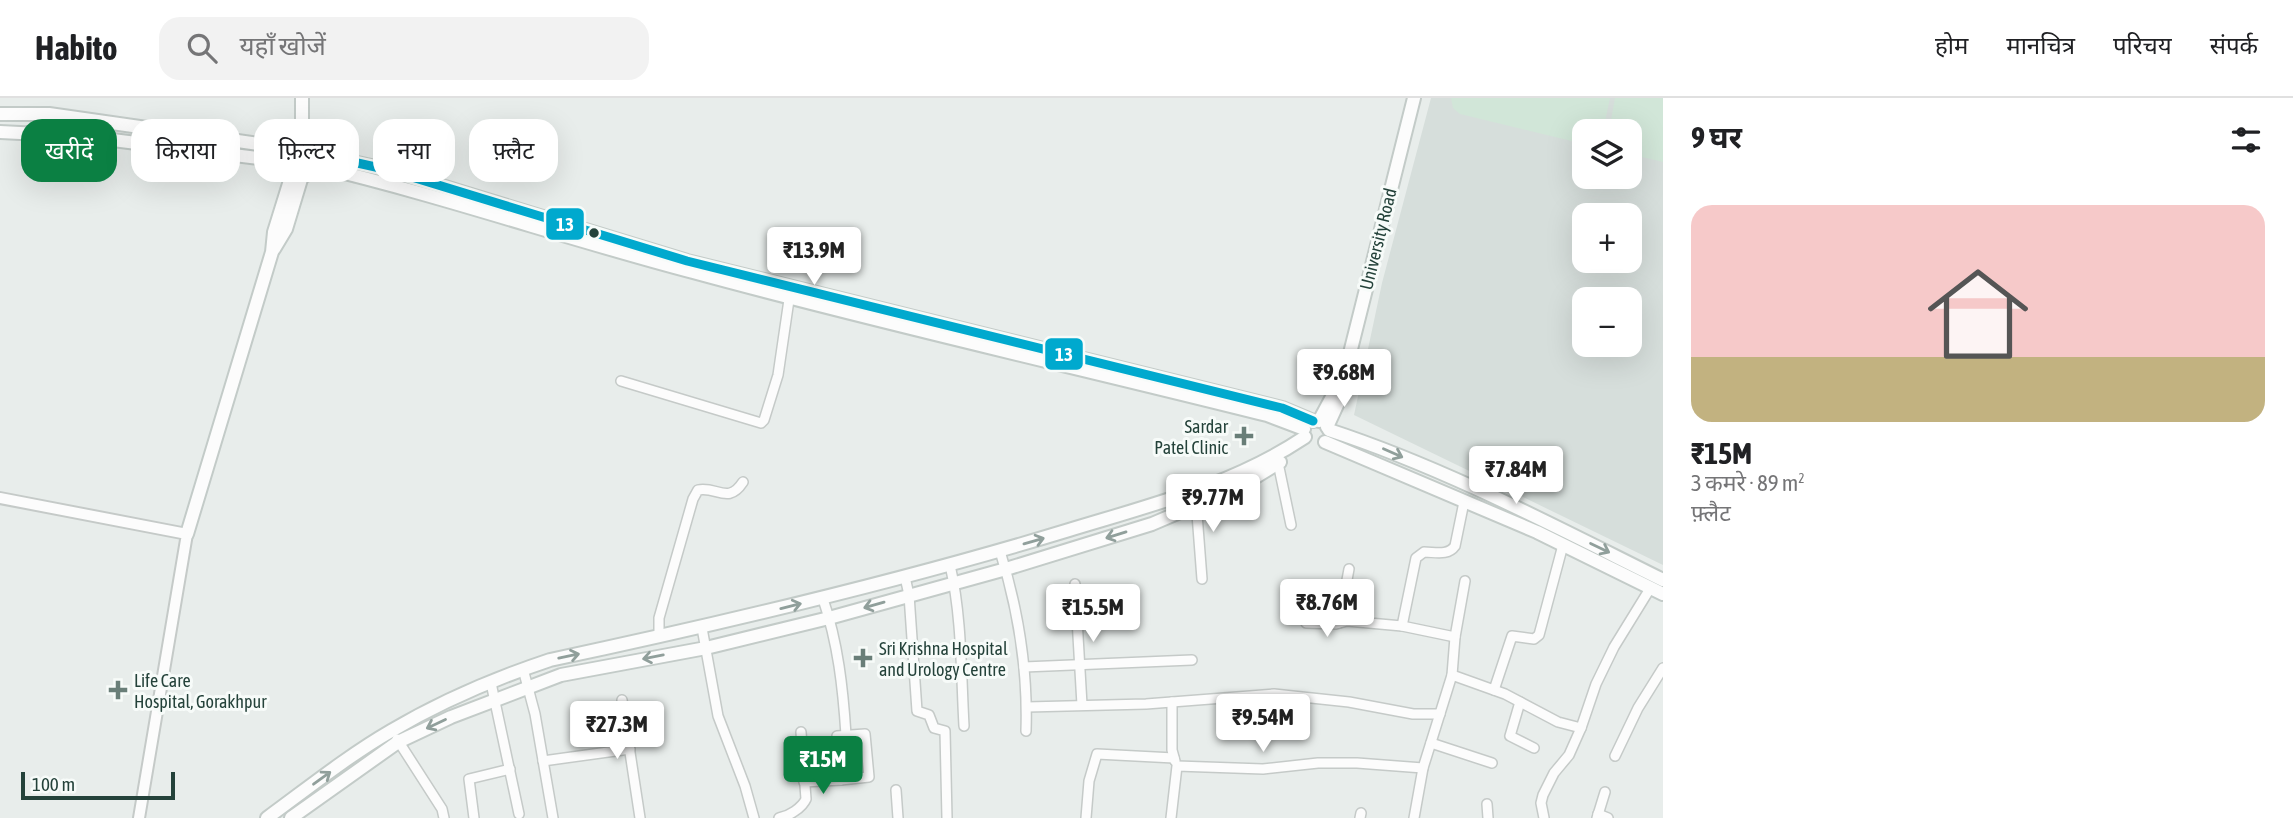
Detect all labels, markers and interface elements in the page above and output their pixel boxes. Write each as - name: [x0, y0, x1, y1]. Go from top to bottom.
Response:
- search box: [159, 17, 649, 80]
- text: Habito: [35, 29, 117, 67]
- icon: search: [183, 29, 221, 67]
- text: यहाँ खोजें: [239, 31, 326, 61]
- text: होम: [1935, 32, 1968, 59]
- text: मानचित्र: [2006, 32, 2075, 59]
- text: परिचय: [2113, 32, 2172, 59]
- text: संपर्क: [2210, 32, 2258, 59]
- chip: खरीदें: [21, 119, 117, 182]
- chip: किराया: [131, 119, 240, 182]
- chip: फ़िल्टर: [254, 119, 359, 182]
- chip: नया: [373, 119, 455, 182]
- chip: फ़्लैट: [469, 119, 558, 182]
- map controls: [1572, 119, 1642, 357]
- button: layers: [1572, 119, 1642, 189]
- text: 9 घर: [1691, 120, 1742, 154]
- icon: filters: [2227, 121, 2265, 159]
- street label: University Road: [1355, 186, 1401, 292]
- button: +: [1572, 203, 1642, 273]
- line badge: 13: [545, 207, 585, 241]
- text: 13: [556, 213, 574, 235]
- unlabelled marker: [587, 226, 601, 240]
- pin: ₹13.9M: [757, 228, 871, 287]
- text: ₹13.9M: [783, 237, 845, 263]
- icon: home: [1915, 251, 2041, 377]
- button: −: [1572, 287, 1642, 357]
- line badge: 13: [1044, 337, 1084, 371]
- text: 13: [1055, 343, 1073, 365]
- pin: ₹9.68M: [1287, 350, 1401, 409]
- text: ₹9.68M: [1313, 359, 1375, 385]
- place label: Sardar Patel Clinic: [1154, 416, 1229, 458]
- marker: Sardar Patel Clinic: [1234, 426, 1254, 446]
- text: ₹15M: [1691, 436, 1752, 470]
- pin: ₹7.84M: [1459, 446, 1573, 506]
- one-way arrow: [1382, 447, 1403, 460]
- text: ₹7.84M: [1485, 456, 1547, 482]
- text: 3 कमरे · 89 m²: [1691, 470, 1805, 496]
- pin: ₹9.77M: [1156, 474, 1270, 534]
- text: ₹9.77M: [1182, 484, 1244, 510]
- text: फ़्लैट: [1691, 500, 1731, 526]
- one-way arrow: [1105, 529, 1127, 542]
- one-way arrow: [1023, 533, 1045, 546]
- one-way arrow: [1589, 542, 1610, 556]
- pin: ₹8.76M: [1270, 580, 1384, 639]
- pin: ₹15.5M: [1036, 584, 1150, 644]
- text: ₹8.76M: [1296, 589, 1358, 615]
- text: ₹15.5M: [1062, 594, 1124, 620]
- one-way arrow: [779, 599, 802, 613]
- one-way arrow: [863, 599, 886, 612]
- place label: Sri Krishna Hospital and Urology Centre: [879, 638, 1008, 680]
- marker: Sri Krishna Hospital and Urology Centre: [853, 648, 873, 668]
- one-way arrow: [557, 649, 580, 663]
- one-way arrow: [642, 651, 665, 665]
- place label: Life Care Hospital, Gorakhpur: [134, 670, 267, 712]
- marker: Life Care Hospital, Gorakhpur: [108, 680, 128, 700]
- pin: ₹9.54M: [1206, 694, 1320, 754]
- pin: ₹27.3M: [560, 702, 674, 761]
- text: ₹9.54M: [1232, 704, 1294, 730]
- text: ₹27.3M: [586, 711, 648, 737]
- one-way arrow: [426, 718, 447, 731]
- pin: ₹15M: [782, 736, 864, 796]
- text: ₹15M: [800, 746, 846, 772]
- scale bar: [21, 769, 175, 801]
- one-way arrow: [312, 771, 331, 785]
- text: 100 m: [32, 773, 75, 795]

